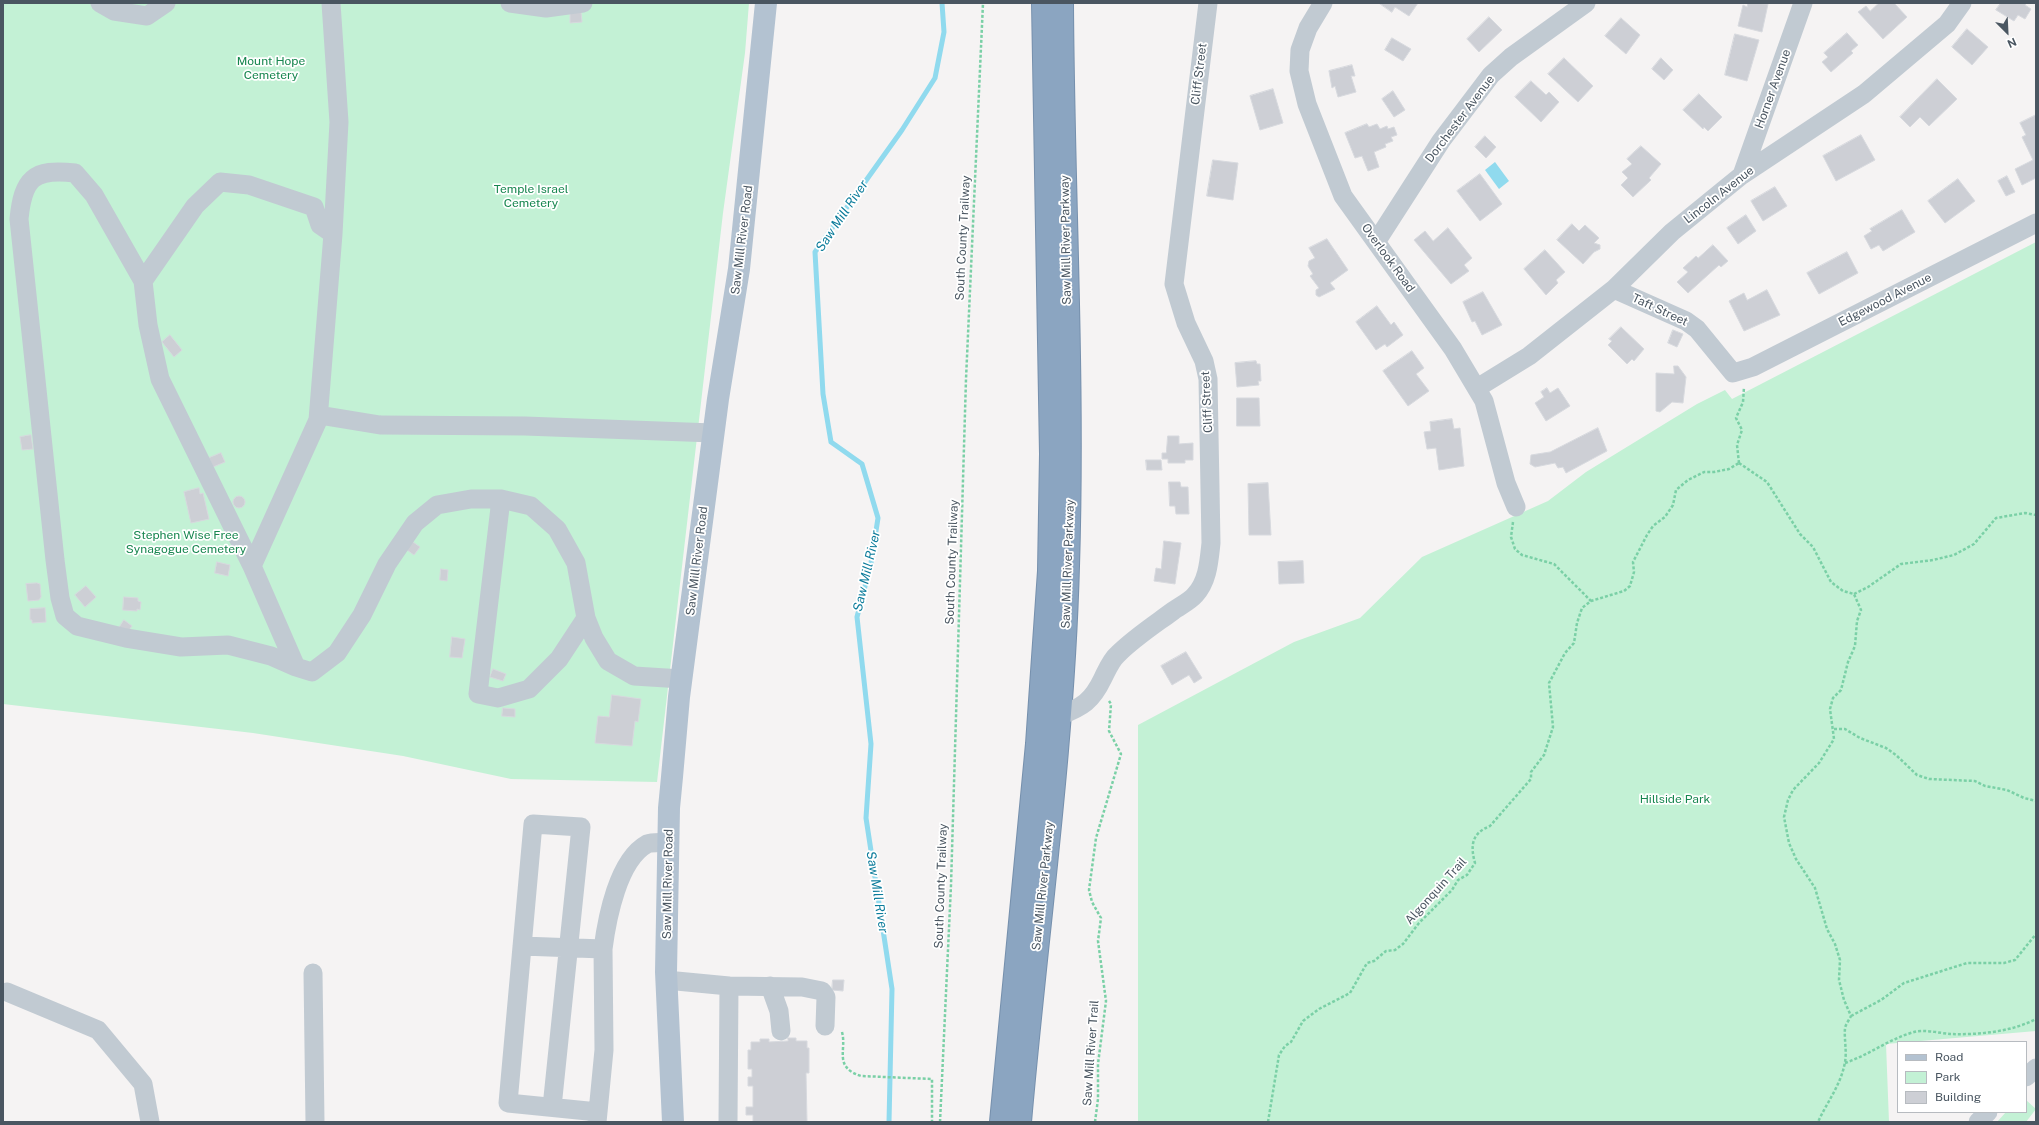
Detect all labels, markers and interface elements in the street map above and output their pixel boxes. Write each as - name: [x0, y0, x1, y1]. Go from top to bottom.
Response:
- north arrow: [1987, 12, 2027, 52]
- text: N: [2006, 36, 2018, 50]
- street label: Cliff Street: [1188, 42, 1210, 106]
- street label: Horner Avenue: [1752, 47, 1794, 131]
- park label: Mount Hope Cemetery: [237, 54, 305, 82]
- street label: Dorchester Avenue: [1422, 72, 1498, 166]
- street label: Lincoln Avenue: [1681, 163, 1757, 227]
- street label: South County Trailway: [953, 175, 973, 301]
- street label: Saw Mill River Parkway: [1058, 175, 1074, 305]
- water label: Saw Mill River: [812, 177, 872, 255]
- park label: Temple Israel Cemetery: [494, 182, 568, 210]
- street label: Saw Mill River Road: [728, 184, 756, 296]
- street label: Overlook Road: [1358, 221, 1418, 295]
- street label: Edgewood Avenue: [1836, 270, 1934, 330]
- street label: Taft Street: [1630, 291, 1690, 329]
- street label: Cliff Street: [1198, 371, 1216, 433]
- street label: South County Trailway: [943, 499, 961, 625]
- street label: Saw Mill River Parkway: [1059, 499, 1077, 629]
- street label: Saw Mill River Road: [683, 505, 711, 617]
- park label: Stephen Wise Free Synagogue Cemetery: [126, 528, 246, 556]
- water label: Saw Mill River: [850, 529, 884, 613]
- park label: Hillside Park: [1640, 792, 1710, 806]
- street label: Saw Mill River Parkway: [1029, 821, 1057, 951]
- street label: South County Trailway: [932, 823, 950, 949]
- street label: Saw Mill River Road: [660, 829, 676, 939]
- water label: Saw Mill River: [863, 850, 891, 934]
- street label: Algonquin Trail: [1402, 855, 1470, 927]
- street label: Saw Mill River Trail: [1080, 999, 1102, 1107]
- legend: [1897, 1041, 2027, 1113]
- text: Road: [1935, 1050, 1963, 1064]
- text: Park: [1935, 1070, 1961, 1084]
- text: Building: [1935, 1090, 1981, 1104]

